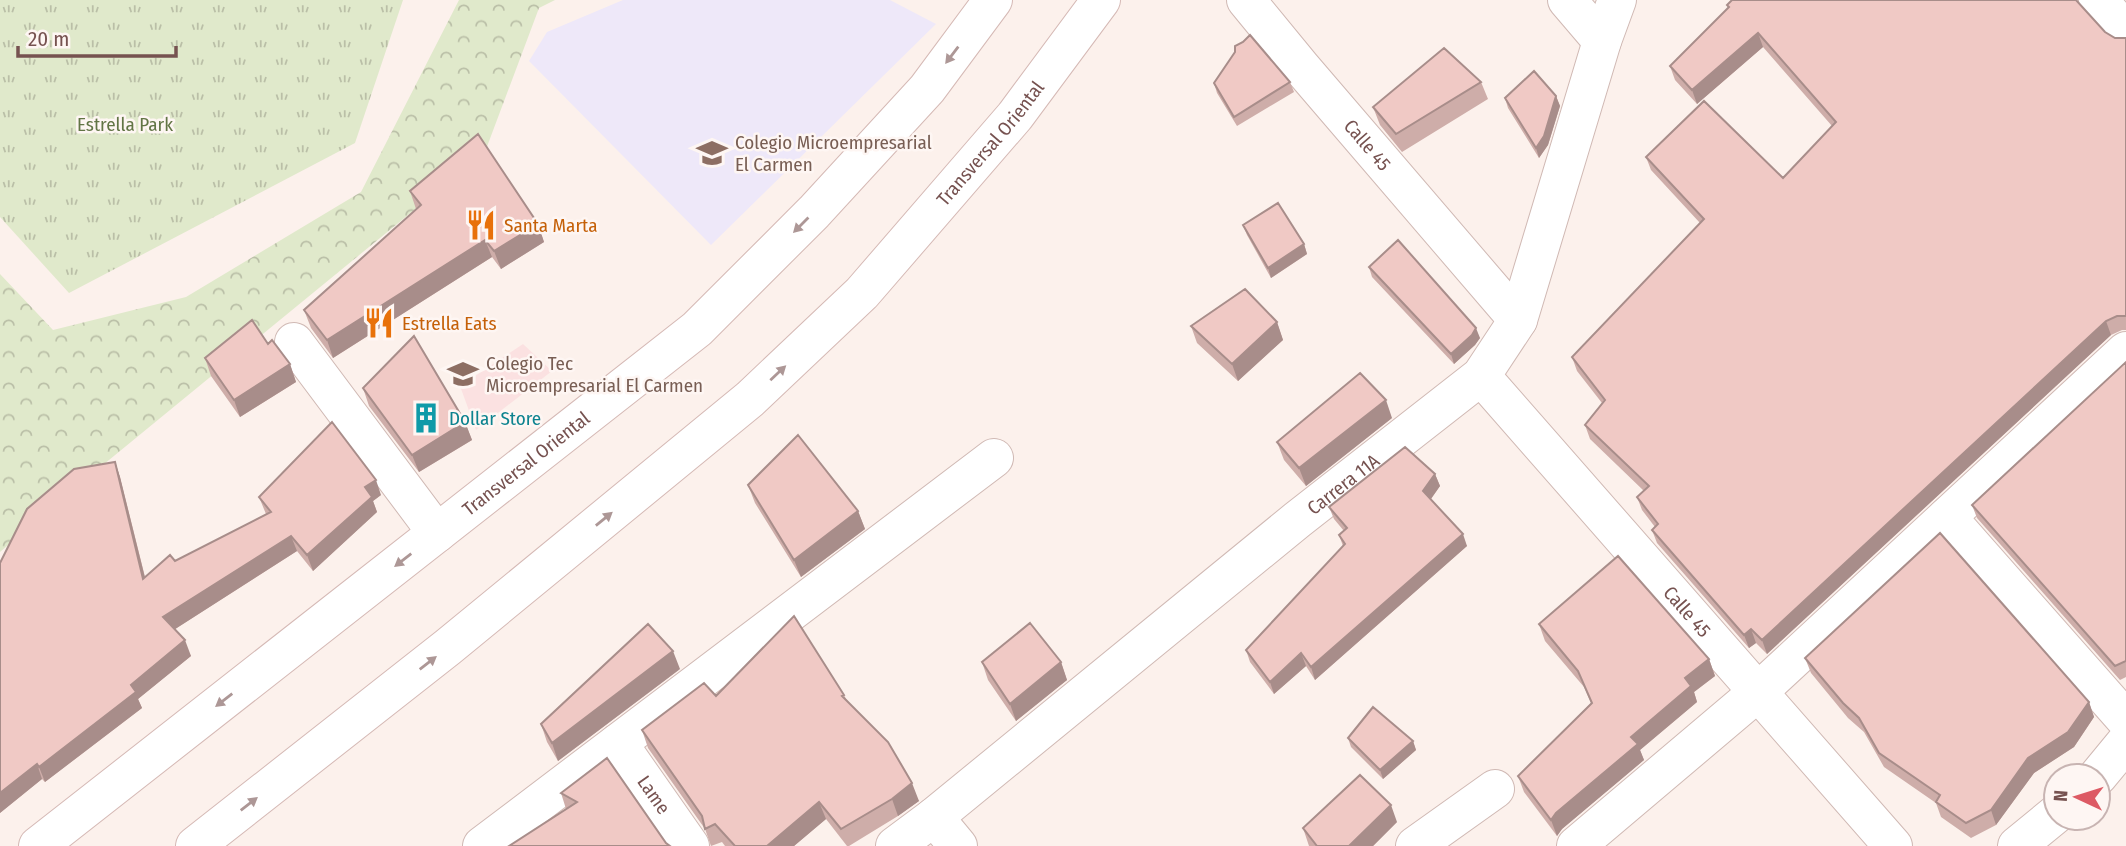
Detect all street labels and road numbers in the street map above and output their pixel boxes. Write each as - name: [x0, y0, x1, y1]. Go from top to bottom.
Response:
- street label: Transversal Oriental: [932, 77, 1049, 210]
- street label: Calle 45: [1339, 115, 1396, 175]
- street label: Transversal Oriental: [458, 407, 594, 521]
- street label: Carrera 11A: [1303, 449, 1384, 520]
- street label: Calle 45: [1658, 582, 1715, 642]
- street label: Lame: [632, 771, 675, 819]

